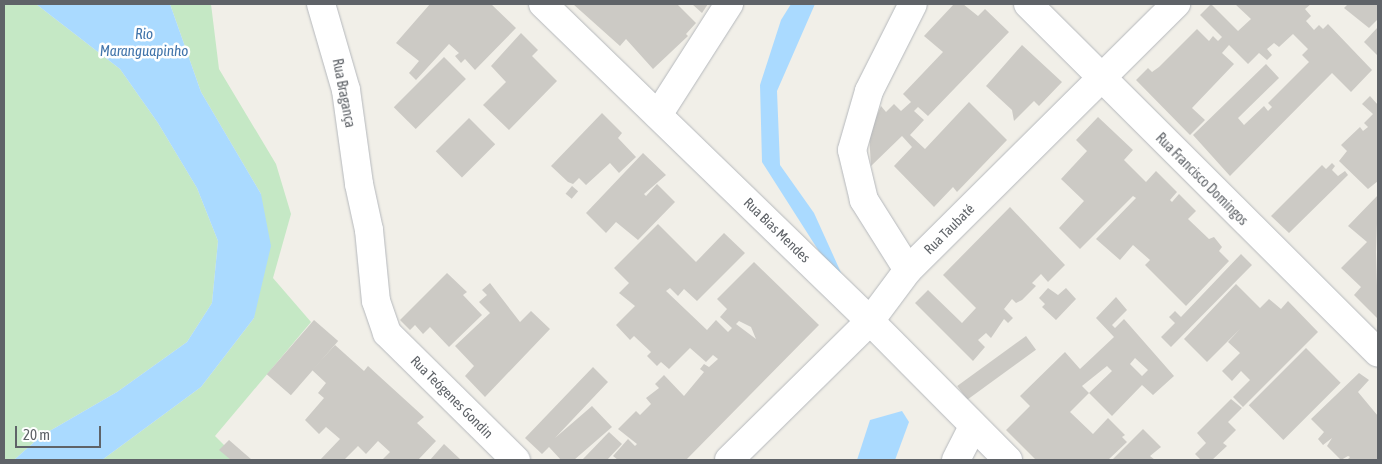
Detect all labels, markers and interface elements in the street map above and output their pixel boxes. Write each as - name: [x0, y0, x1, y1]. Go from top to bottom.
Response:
- water label: Rio Maranguapinho: [100, 24, 188, 59]
- street label: Rua Bragança: [329, 57, 359, 129]
- street label: Rua Francisco Domingos: [1152, 129, 1252, 229]
- street label: Rua Bias Mendes: [740, 194, 814, 266]
- street label: Rua Taubaté: [920, 200, 978, 258]
- street label: Rua Teógenes Gondin: [407, 352, 497, 442]
- scale bar: [18, 416, 104, 448]
- text: 20 m: [23, 426, 50, 443]

